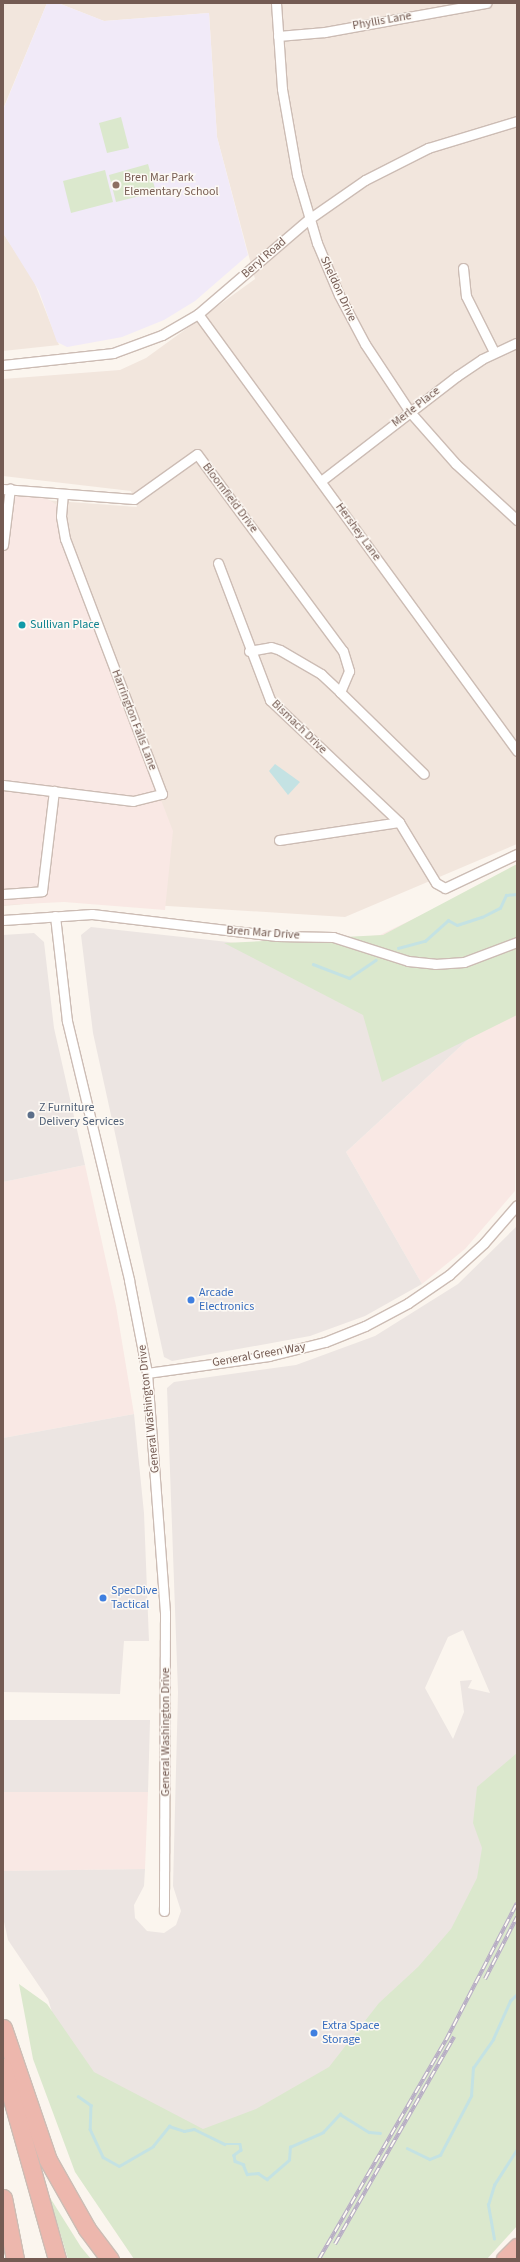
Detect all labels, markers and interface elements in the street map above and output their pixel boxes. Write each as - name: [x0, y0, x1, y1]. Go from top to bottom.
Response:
- street label: Phyllis Lane: [351, 9, 413, 33]
- place label: Bren Mar Park Elementary School: [124, 171, 219, 199]
- marker: Bren Mar Park Elementary School: [111, 180, 121, 190]
- street label: Beryl Road: [239, 235, 289, 281]
- street label: Sheldon Drive: [317, 254, 359, 324]
- street label: Merle Place: [389, 384, 443, 430]
- street label: Bloomfield Drive: [199, 460, 261, 536]
- street label: Hershey Lane: [332, 500, 384, 564]
- place label: Sullivan Place: [30, 618, 99, 632]
- marker: Sullivan Place: [17, 620, 27, 630]
- street label: Harrington Falls Lane: [108, 668, 160, 772]
- street label: Bismach Drive: [268, 697, 330, 757]
- street label: Bren Mar Drive: [226, 923, 300, 943]
- place label: Z Furniture Delivery Services: [39, 1101, 124, 1129]
- marker: Z Furniture Delivery Services: [26, 1110, 36, 1120]
- place label: Arcade Electronics: [199, 1286, 254, 1314]
- marker: Arcade Electronics: [186, 1295, 196, 1305]
- street label: General Green Way: [211, 1340, 307, 1370]
- street label: General Washington Drive: [135, 1344, 163, 1474]
- place label: SpecDive Tactical: [111, 1584, 157, 1612]
- marker: SpecDive Tactical: [98, 1593, 108, 1603]
- street label: General Washington Drive: [159, 1667, 173, 1797]
- place label: Extra Space Storage: [322, 2019, 380, 2047]
- marker: Extra Space Storage: [309, 2028, 319, 2038]

